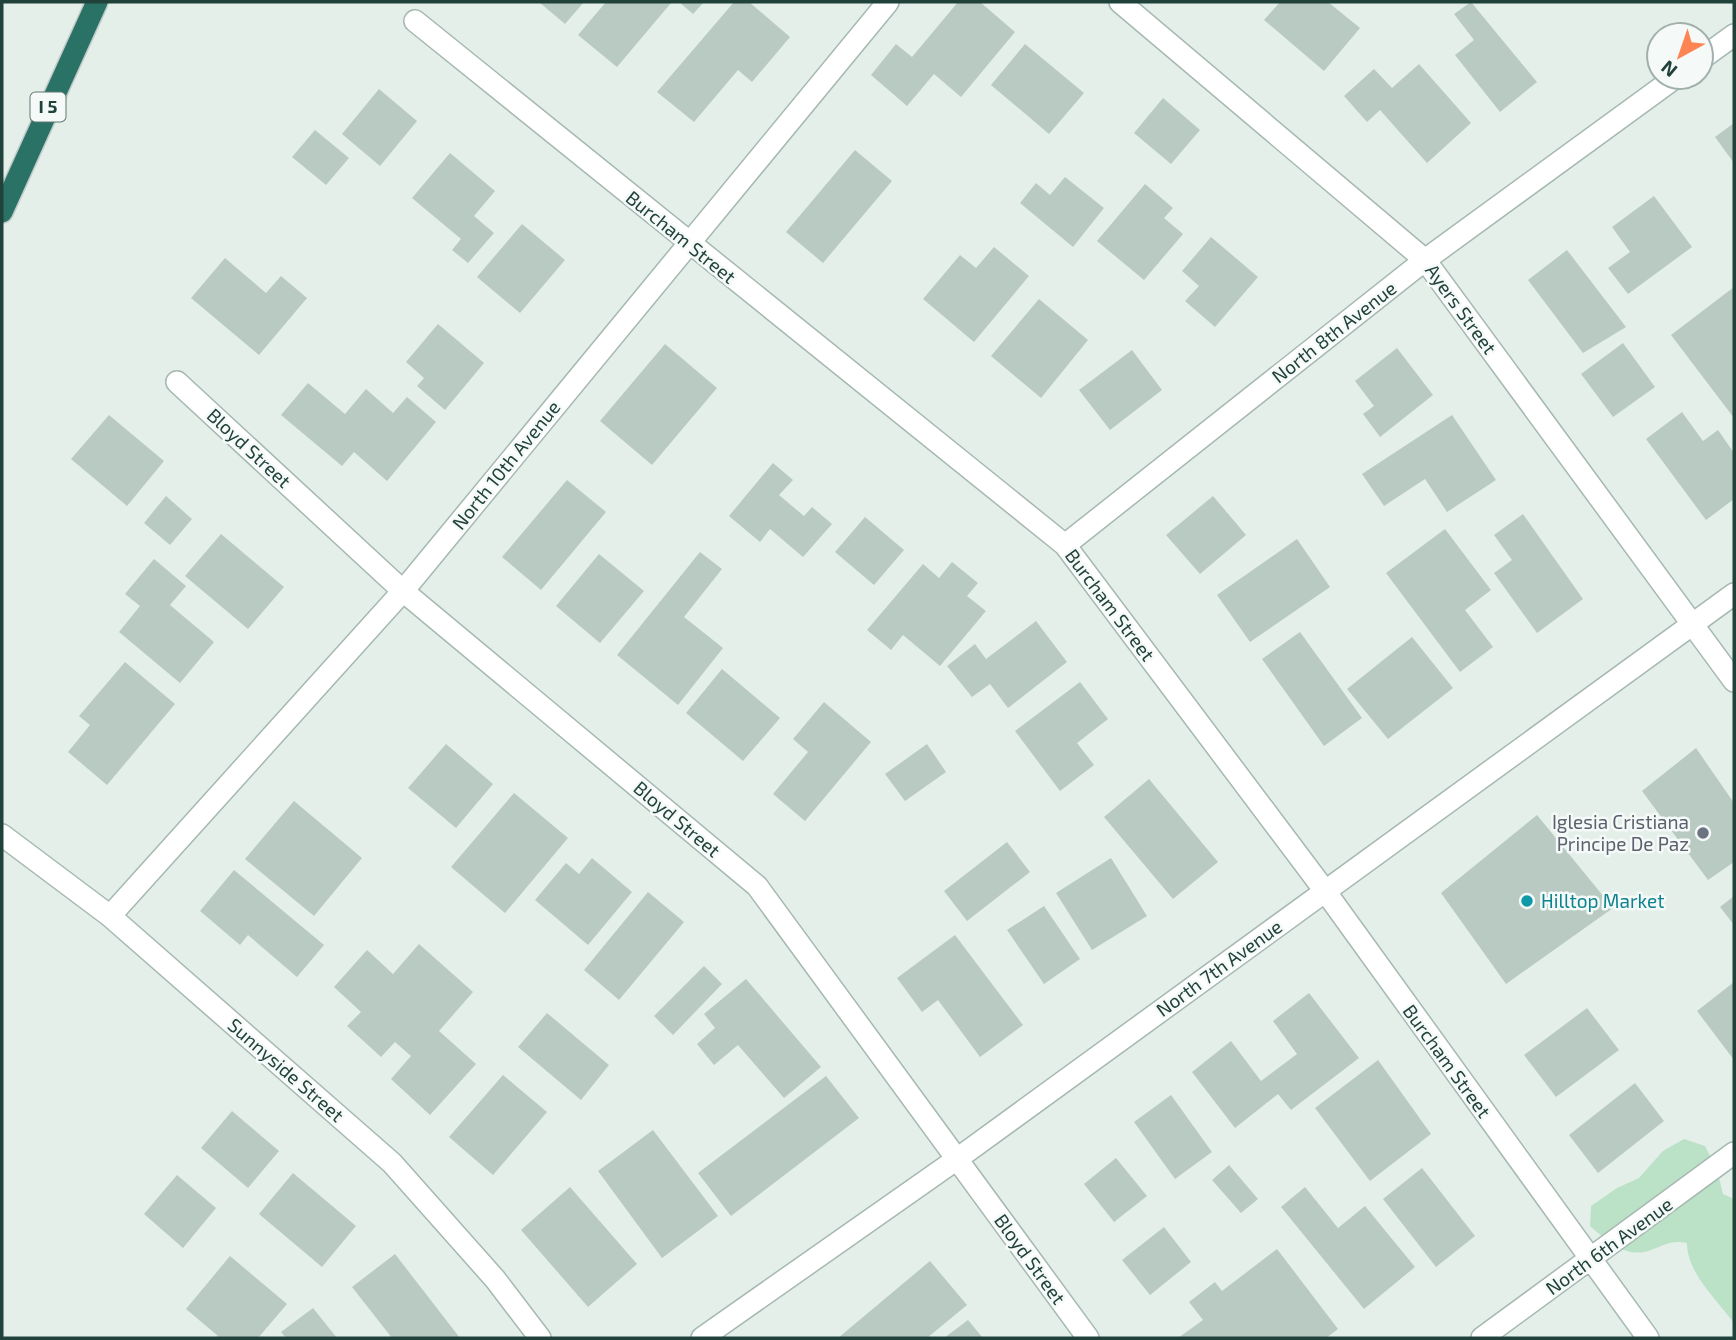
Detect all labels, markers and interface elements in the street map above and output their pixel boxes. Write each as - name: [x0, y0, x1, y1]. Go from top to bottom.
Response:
- north arrow: [1645, 21, 1715, 91]
- text: N: [1656, 56, 1681, 83]
- road number: I 5: [30, 92, 66, 122]
- street label: Burcham Street: [622, 185, 741, 288]
- street label: Ayers Street: [1421, 259, 1502, 358]
- street label: North 8th Avenue: [1267, 276, 1401, 387]
- street label: North 10th Avenue: [447, 396, 565, 534]
- street label: Bloyd Street: [203, 403, 296, 492]
- street label: Burcham Street: [1061, 544, 1160, 665]
- street label: Bloyd Street: [629, 776, 725, 861]
- place label: Iglesia Cristiana Principe De Paz: [1552, 810, 1689, 855]
- marker: Iglesia Cristiana Principe De Paz: [1695, 825, 1711, 841]
- place label: Hilltop Market: [1541, 889, 1664, 912]
- marker: Hilltop Market: [1519, 893, 1535, 909]
- street label: North 7th Avenue: [1151, 914, 1286, 1021]
- street label: Burcham Street: [1399, 1000, 1496, 1122]
- street label: Sunnyside Street: [224, 1013, 349, 1126]
- street label: North 6th Avenue: [1541, 1192, 1677, 1299]
- street label: Bloyd Street: [990, 1209, 1071, 1308]

